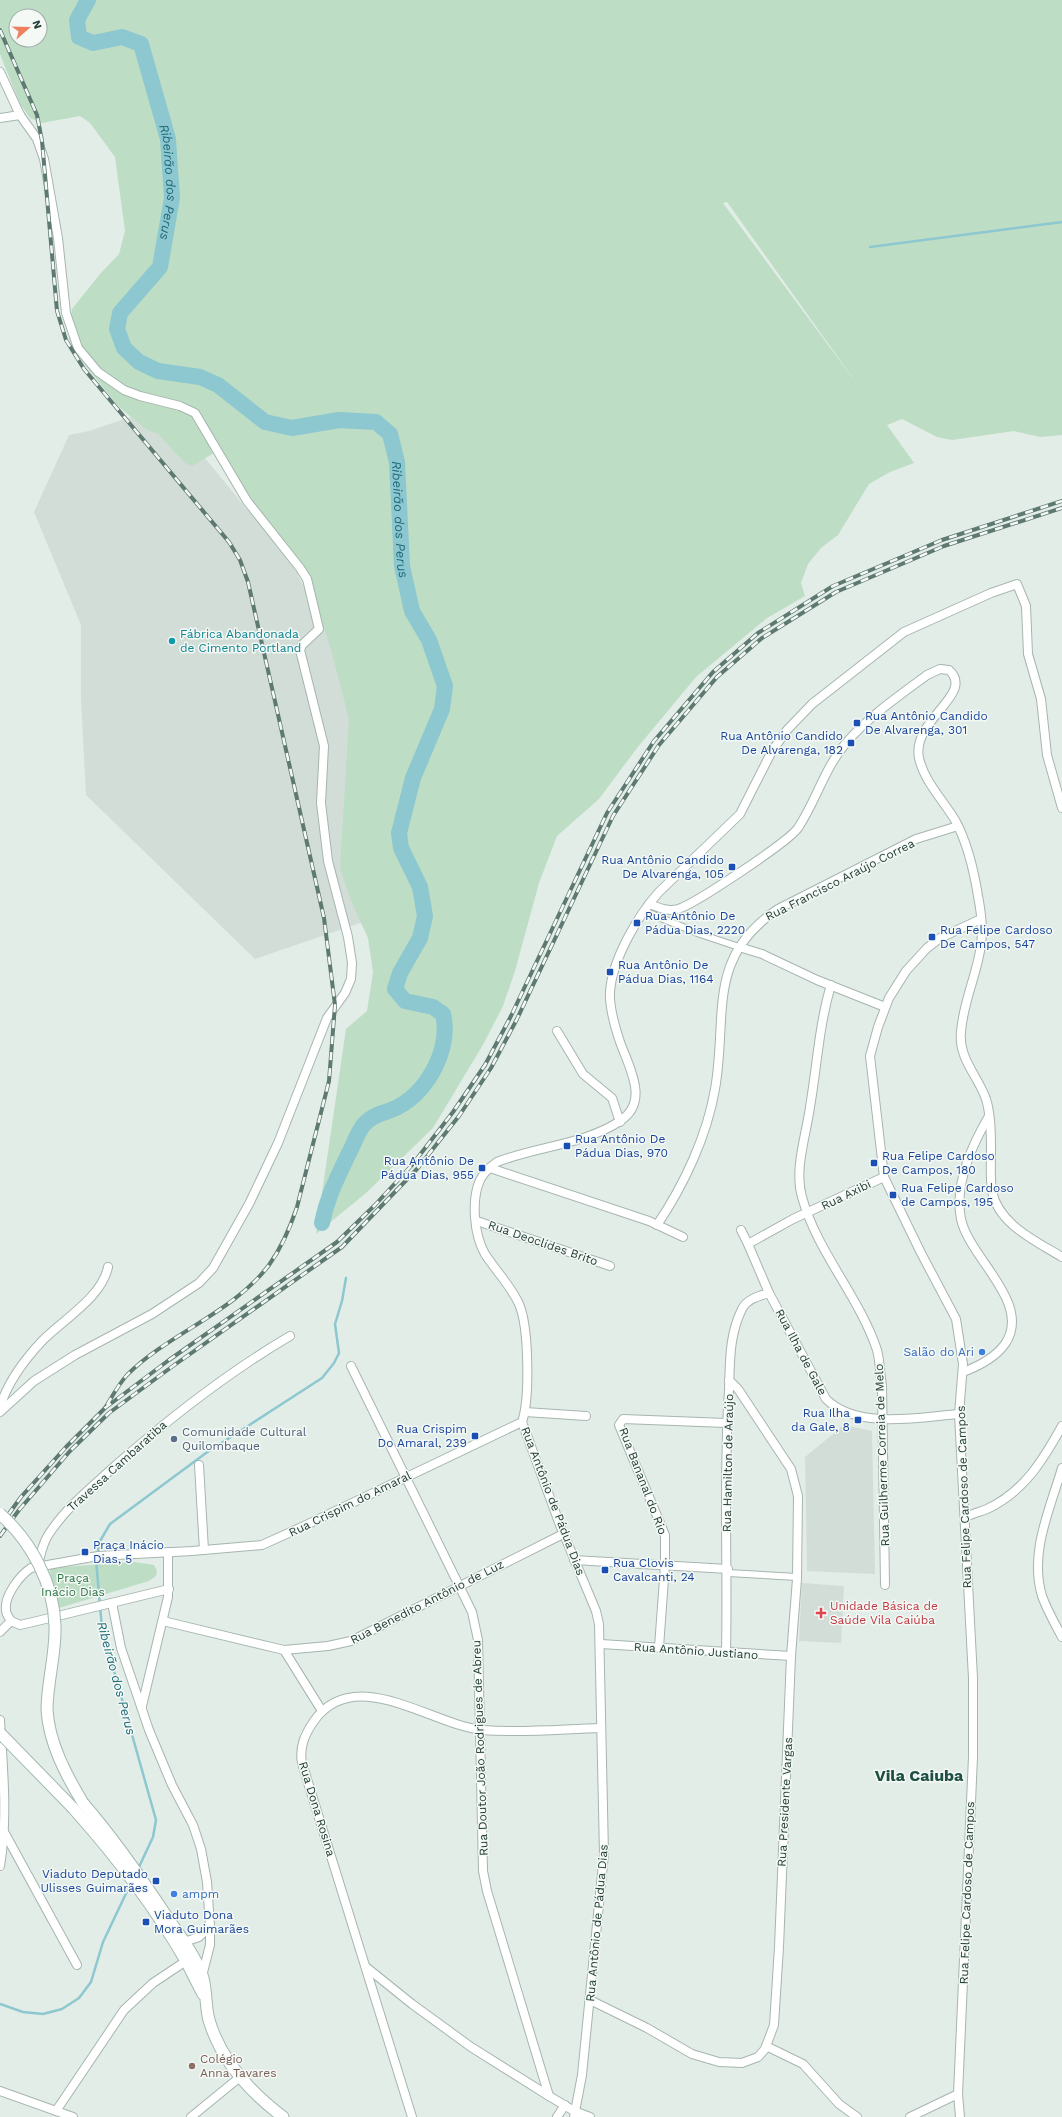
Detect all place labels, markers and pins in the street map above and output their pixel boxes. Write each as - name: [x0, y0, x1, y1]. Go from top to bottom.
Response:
- place label: Fábrica Abandonada de Cimento Portland: [180, 627, 301, 655]
- marker: Fábrica Abandonada de Cimento Portland: [167, 636, 177, 646]
- place label: Rua Antônio Candido De Alvarenga, 301: [865, 709, 988, 737]
- marker: Rua Antônio Candido De Alvarenga, 301: [852, 718, 862, 728]
- place label: Rua Antônio Candido De Alvarenga, 182: [720, 729, 843, 757]
- marker: Rua Antônio Candido De Alvarenga, 182: [846, 738, 856, 748]
- place label: Rua Antônio Candido De Alvarenga, 105: [601, 853, 724, 881]
- marker: Rua Antônio Candido De Alvarenga, 105: [727, 862, 737, 872]
- place label: Rua Antônio De Pádua Dias, 2220: [645, 909, 745, 937]
- marker: Rua Antônio De Pádua Dias, 2220: [632, 918, 642, 928]
- place label: Rua Felipe Cardoso De Campos, 547: [940, 923, 1053, 951]
- marker: Rua Felipe Cardoso De Campos, 547: [927, 932, 937, 942]
- place label: Rua Antônio De Pádua Dias, 1164: [618, 958, 714, 986]
- marker: Rua Antônio De Pádua Dias, 1164: [605, 967, 615, 977]
- place label: Rua Antônio De Pádua Dias, 970: [575, 1132, 668, 1160]
- marker: Rua Antônio De Pádua Dias, 970: [562, 1141, 572, 1151]
- place label: Rua Felipe Cardoso De Campos, 180: [882, 1149, 995, 1177]
- place label: Rua Antônio De Pádua Dias, 955: [381, 1154, 474, 1182]
- marker: Rua Felipe Cardoso De Campos, 180: [869, 1158, 879, 1168]
- marker: Rua Antônio De Pádua Dias, 955: [477, 1163, 487, 1173]
- place label: Rua Felipe Cardoso de Campos, 195: [901, 1181, 1014, 1209]
- marker: Rua Felipe Cardoso de Campos, 195: [888, 1190, 898, 1200]
- place label: Salão do Ari: [904, 1345, 974, 1359]
- marker: Salão do Ari: [977, 1347, 987, 1357]
- place label: Rua Ilha da Gale, 8: [791, 1406, 850, 1434]
- marker: Rua Ilha da Gale, 8: [853, 1415, 863, 1425]
- place label: Rua Crispim Do Amaral, 239: [378, 1422, 467, 1450]
- place label: Comunidade Cultural Quilombaque: [182, 1425, 307, 1453]
- marker: Rua Crispim Do Amaral, 239: [470, 1431, 480, 1441]
- marker: Comunidade Cultural Quilombaque: [169, 1434, 179, 1444]
- place label: Praça Inácio Dias, 5: [93, 1538, 164, 1566]
- marker: Praça Inácio Dias, 5: [80, 1547, 90, 1557]
- place label: Rua Clovis Cavalcanti, 24: [613, 1556, 695, 1584]
- marker: Rua Clovis Cavalcanti, 24: [600, 1565, 610, 1575]
- place label: Unidade Básica de Saúde Vila Caiúba: [830, 1599, 938, 1627]
- marker: Unidade Básica de Saúde Vila Caiúba: [815, 1607, 827, 1619]
- place label: Viaduto Deputado Ulisses Guimarães: [40, 1867, 148, 1895]
- marker: Viaduto Deputado Ulisses Guimarães: [151, 1876, 161, 1886]
- place label: ampm: [182, 1887, 219, 1901]
- marker: ampm: [169, 1889, 179, 1899]
- place label: Viaduto Dona Mora Guimarães: [154, 1908, 249, 1936]
- marker: Viaduto Dona Mora Guimarães: [141, 1917, 151, 1927]
- place label: Colégio Anna Tavares: [200, 2052, 277, 2080]
- marker: Colégio Anna Tavares: [187, 2061, 197, 2071]

